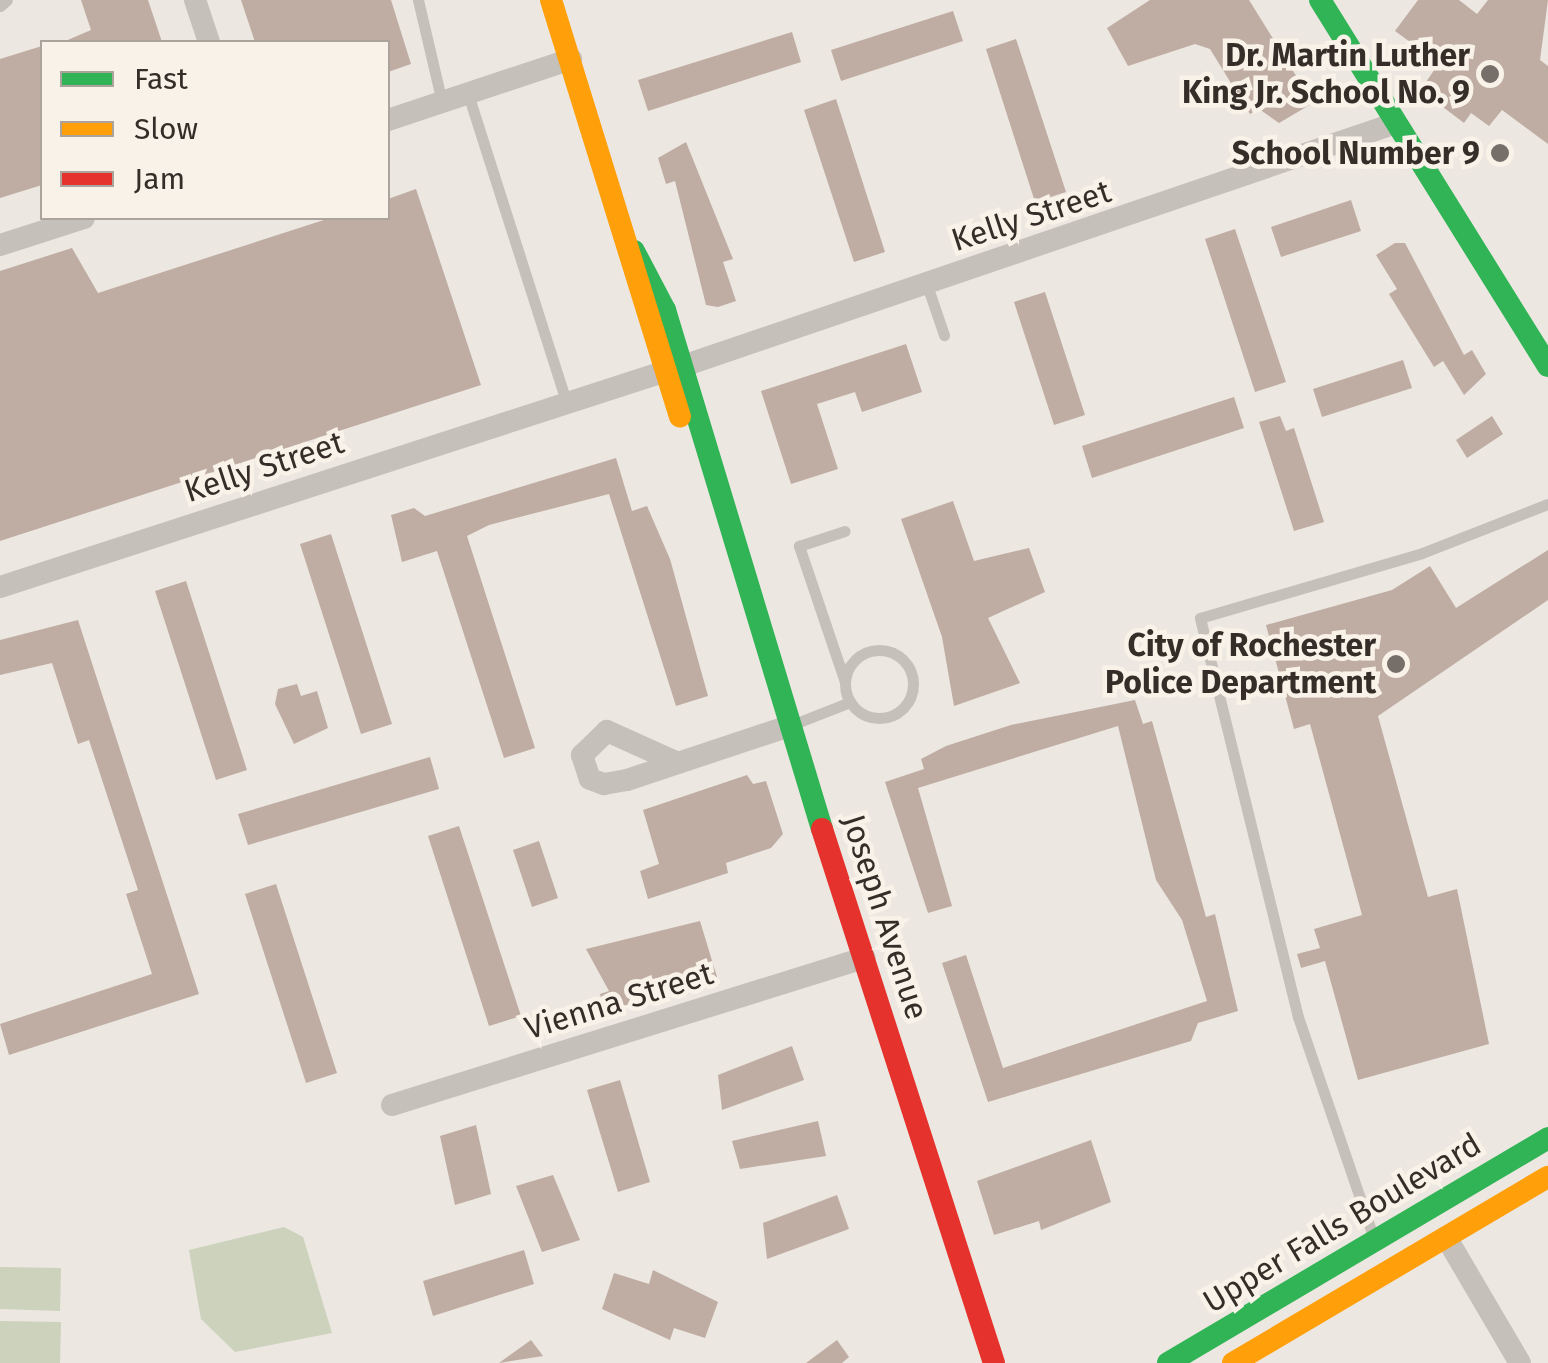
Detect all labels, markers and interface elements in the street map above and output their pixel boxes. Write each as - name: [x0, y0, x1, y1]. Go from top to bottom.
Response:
- place label: Dr. Martin Luther King Jr. School No. 9: [1182, 37, 1470, 112]
- legend: [40, 40, 390, 220]
- text: Fast: [134, 61, 188, 97]
- marker: Dr. Martin Luther King Jr. School No. 9: [1479, 63, 1501, 85]
- text: Slow: [134, 111, 198, 147]
- place label: School Number 9: [1232, 134, 1480, 172]
- marker: School Number 9: [1489, 142, 1511, 164]
- text: Jam: [134, 161, 185, 197]
- street label: Kelly Street: [946, 172, 1116, 260]
- street label: Kelly Street: [179, 423, 349, 511]
- place label: City of Rochester Police Department: [1105, 627, 1376, 702]
- marker: City of Rochester Police Department: [1385, 653, 1407, 675]
- street label: Joseph Avenue: [834, 810, 936, 1024]
- street label: Vienna Street: [520, 954, 718, 1048]
- street label: Upper Falls Boulevard: [1196, 1125, 1488, 1321]

